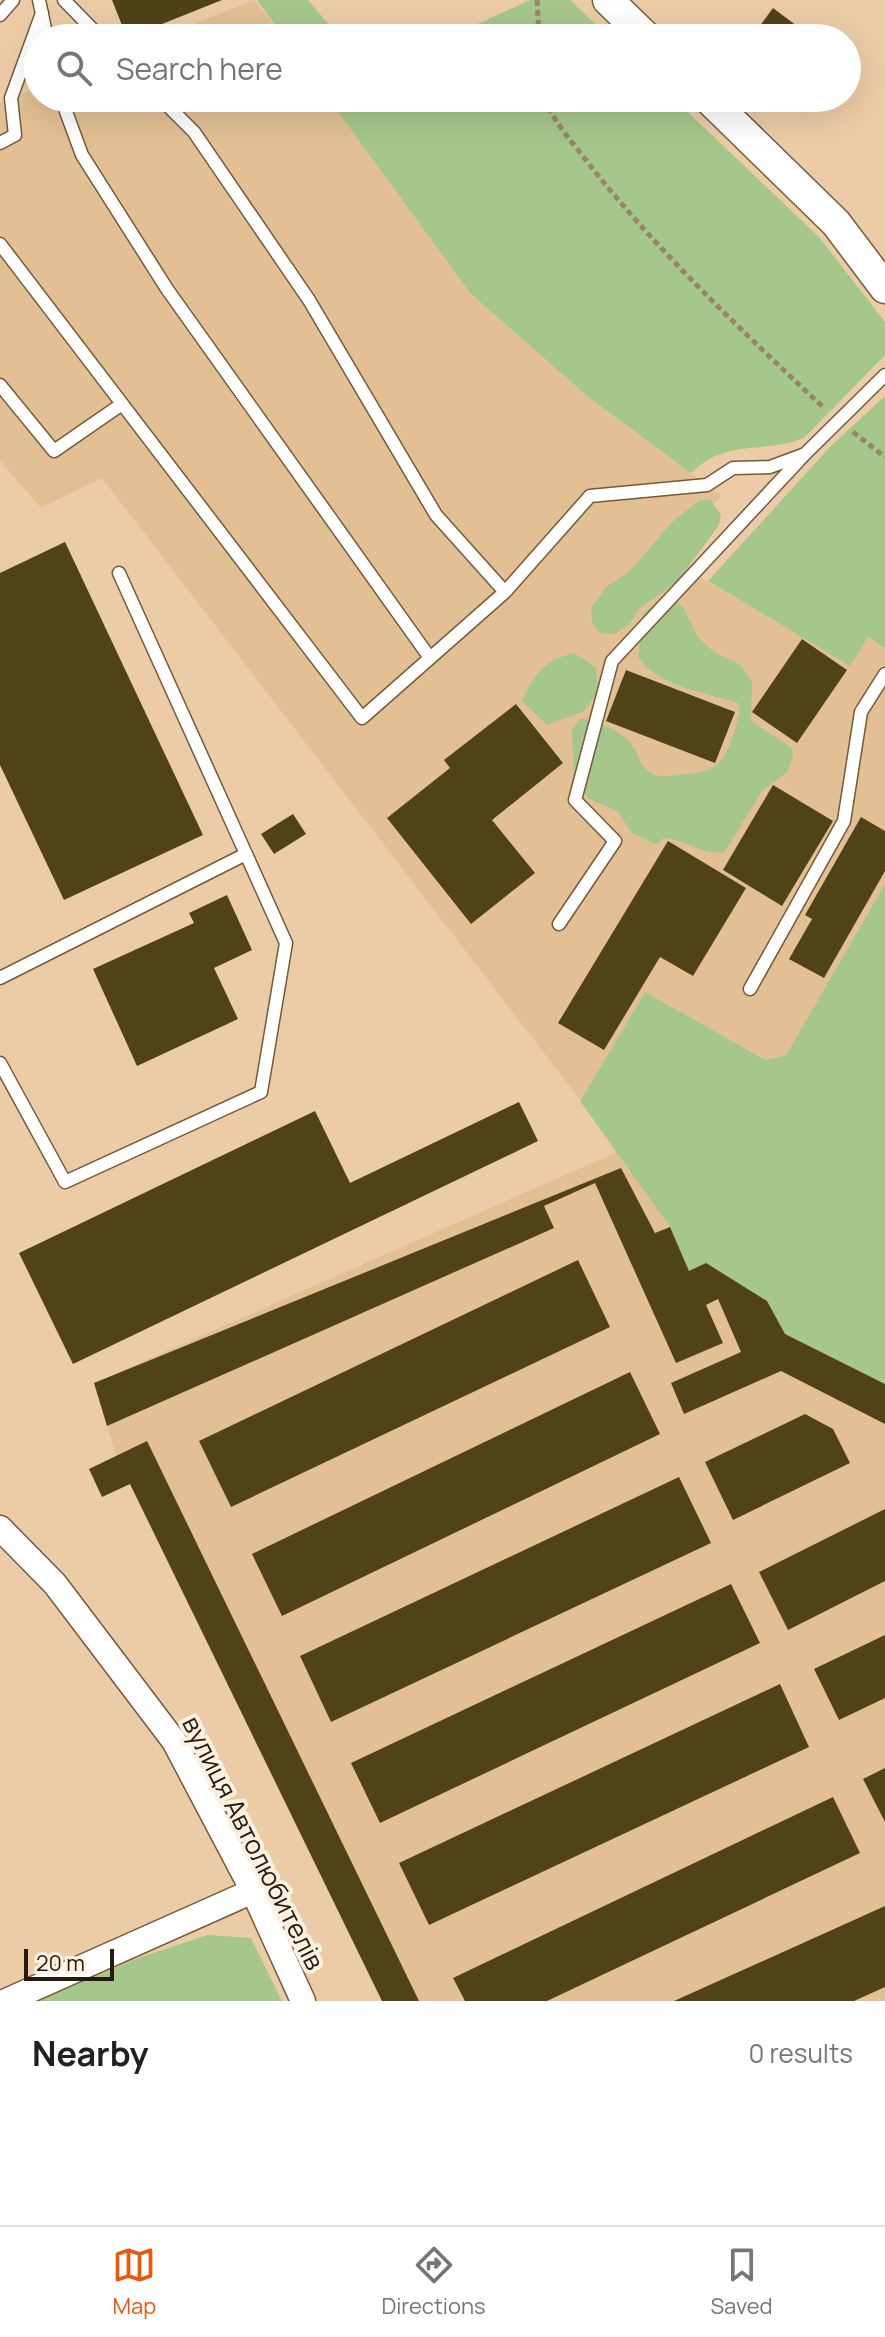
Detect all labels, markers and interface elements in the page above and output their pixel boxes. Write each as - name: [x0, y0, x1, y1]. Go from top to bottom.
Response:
- search box: [24, 24, 861, 112]
- icon: search: [52, 46, 96, 90]
- text: Search here: [116, 48, 283, 89]
- street label: вулиця Автолюбителів: [174, 1710, 334, 1976]
- scale bar: [24, 1945, 114, 1981]
- text: 20 m: [36, 1948, 85, 1978]
- text: Nearby: [32, 2030, 148, 2076]
- text: 0 results: [748, 2035, 853, 2071]
- tab: Map: [112, 2243, 156, 2321]
- tab: Directions: [381, 2243, 486, 2321]
- tab: Saved: [711, 2243, 773, 2321]

